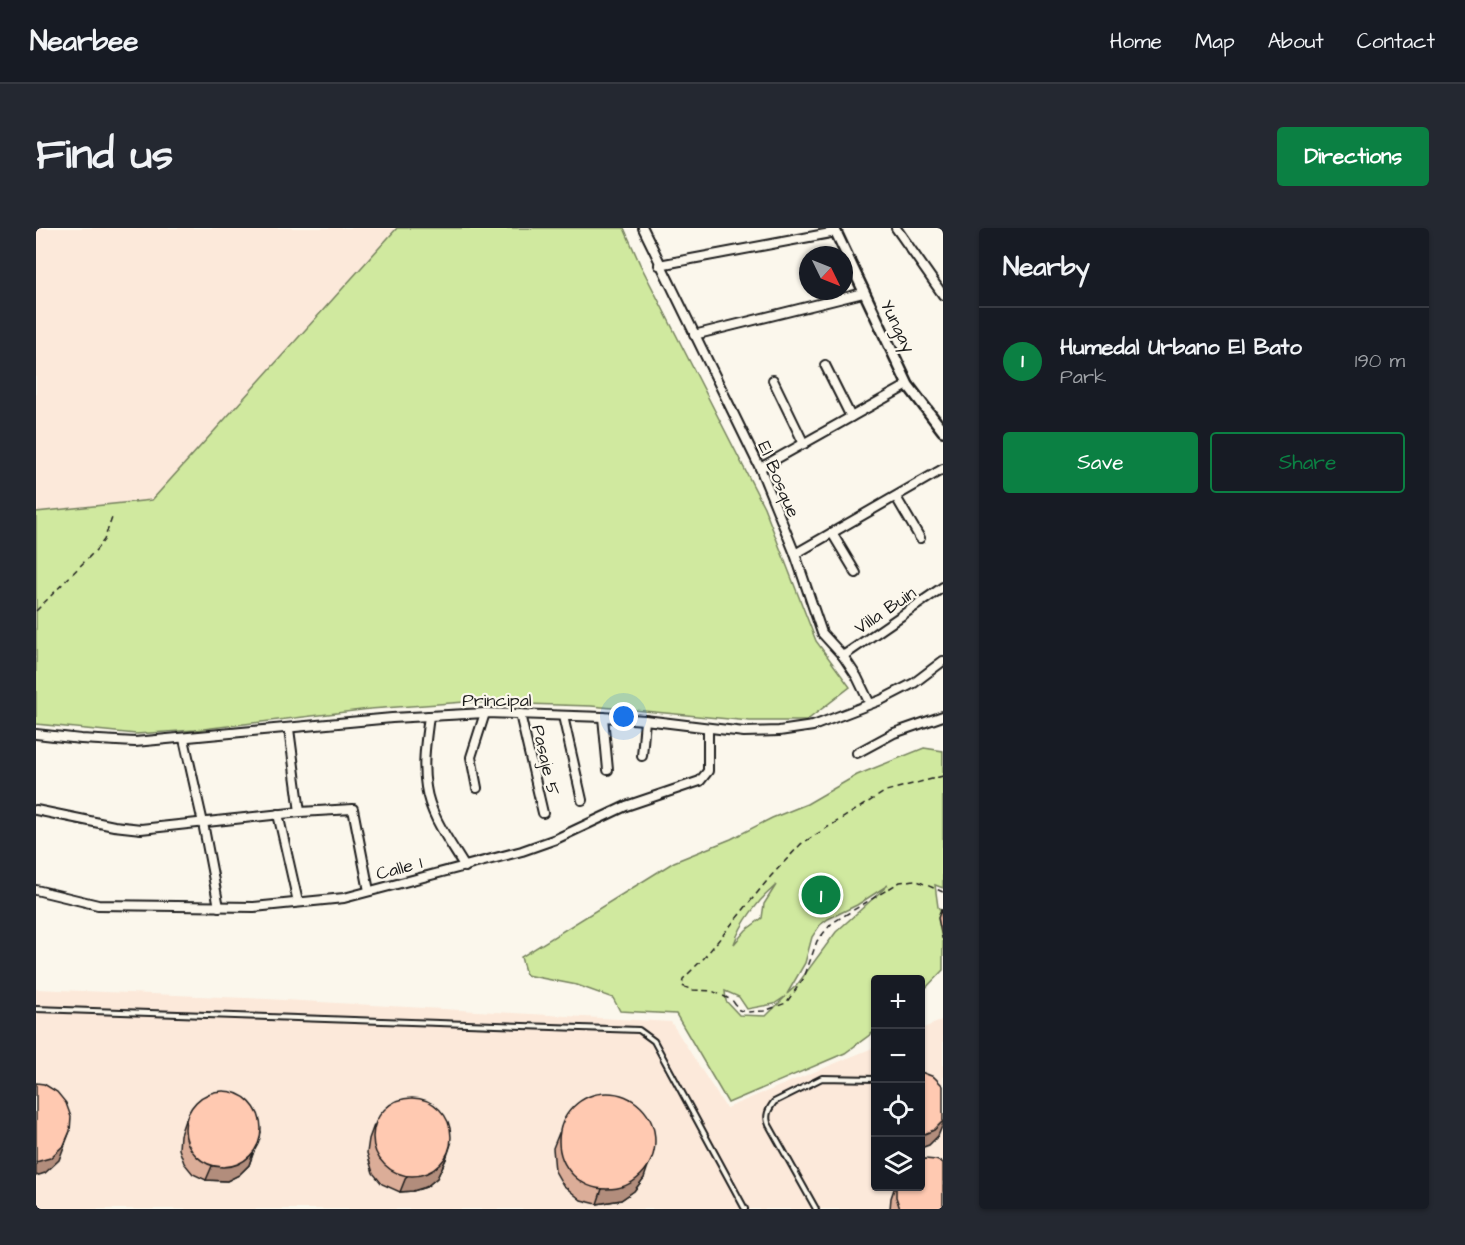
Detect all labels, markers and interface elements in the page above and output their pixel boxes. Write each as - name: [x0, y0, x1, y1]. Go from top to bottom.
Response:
- text: Nearbee: [30, 22, 138, 61]
- text: Home: [1110, 27, 1162, 56]
- text: Map: [1195, 27, 1235, 56]
- text: About: [1268, 27, 1324, 56]
- text: Contact: [1357, 27, 1435, 56]
- text: Find us: [36, 127, 173, 185]
- button: Directions: [1277, 127, 1429, 186]
- north arrow: [799, 246, 853, 300]
- text: Nearby: [1003, 249, 1090, 285]
- street label: Yungay: [873, 296, 921, 357]
- text: Humedal Urbano El Bato: [1060, 332, 1302, 363]
- text: 1: [1021, 347, 1024, 375]
- text: 190 m: [1355, 347, 1405, 375]
- text: Park: [1060, 363, 1106, 391]
- button: Save: [1003, 432, 1198, 493]
- button: Share: [1210, 432, 1405, 493]
- street label: El Bosque: [751, 437, 806, 521]
- street label: Villa Buin: [849, 581, 921, 640]
- street label: Principal: [462, 688, 532, 713]
- your location: [609, 702, 638, 731]
- street label: Pasaje 5: [525, 722, 566, 798]
- street label: Calle 1: [373, 850, 425, 887]
- pin: 1: [802, 872, 840, 918]
- map controls: [871, 975, 925, 1191]
- button: +: [871, 975, 925, 1029]
- button: −: [871, 1029, 925, 1083]
- button: locate: [871, 1083, 925, 1137]
- button: layers: [871, 1137, 925, 1191]

